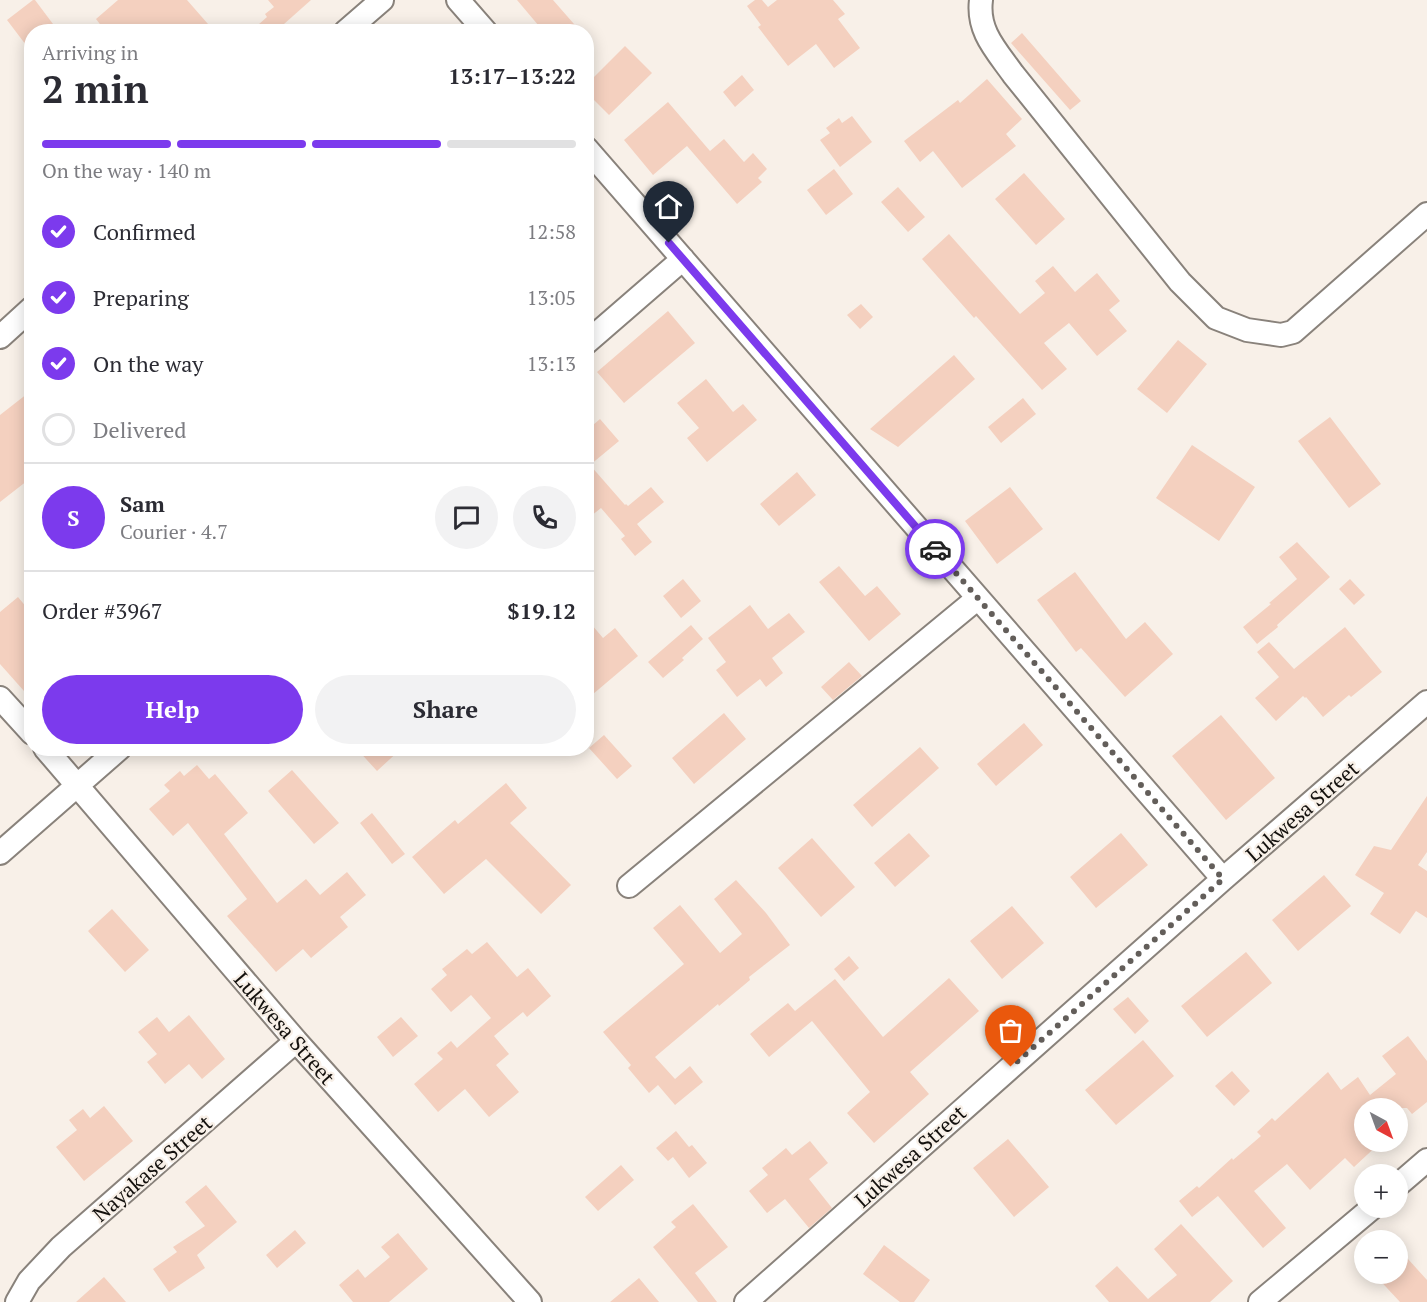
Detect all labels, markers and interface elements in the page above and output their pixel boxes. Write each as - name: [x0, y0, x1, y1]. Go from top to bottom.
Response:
- text: Arriving in: [42, 39, 138, 66]
- text: 13:17–13:22: [448, 61, 576, 90]
- text: 2 min: [42, 62, 149, 114]
- text: On the way · 140 m: [42, 157, 211, 184]
- pin: [643, 181, 694, 243]
- icon: home: [652, 190, 685, 223]
- icon: check: [42, 215, 75, 248]
- text: Confirmed: [93, 217, 196, 246]
- text: 12:58: [527, 218, 576, 245]
- icon: check: [42, 281, 75, 314]
- text: Preparing: [93, 283, 189, 312]
- text: 13:05: [527, 284, 576, 311]
- icon: check: [42, 347, 75, 380]
- text: On the way: [93, 349, 203, 378]
- text: 13:13: [527, 350, 576, 377]
- text: Delivered: [93, 415, 186, 444]
- button: chat: [435, 486, 498, 549]
- button: phone: [513, 486, 576, 549]
- text: Sam: [120, 489, 165, 518]
- text: S: [67, 503, 80, 532]
- text: Courier · 4.7: [120, 518, 228, 545]
- courier: [905, 519, 965, 579]
- icon: car: [919, 533, 952, 566]
- text: Order #3967: [42, 596, 162, 625]
- text: $19.12: [507, 596, 576, 625]
- button: Help: [42, 675, 303, 744]
- button: Share: [315, 675, 576, 744]
- street label: Lukwesa Street: [1240, 754, 1364, 868]
- street label: Lukwesa Street: [228, 966, 342, 1090]
- pin: [985, 1005, 1036, 1067]
- icon: bag: [994, 1014, 1027, 1047]
- street label: Lukwesa Street: [848, 1098, 972, 1214]
- north arrow: [1354, 1098, 1408, 1152]
- map controls: [1354, 1098, 1408, 1284]
- street label: Nayakase Street: [86, 1108, 218, 1228]
- button: +: [1354, 1164, 1408, 1218]
- button: −: [1354, 1230, 1408, 1284]

